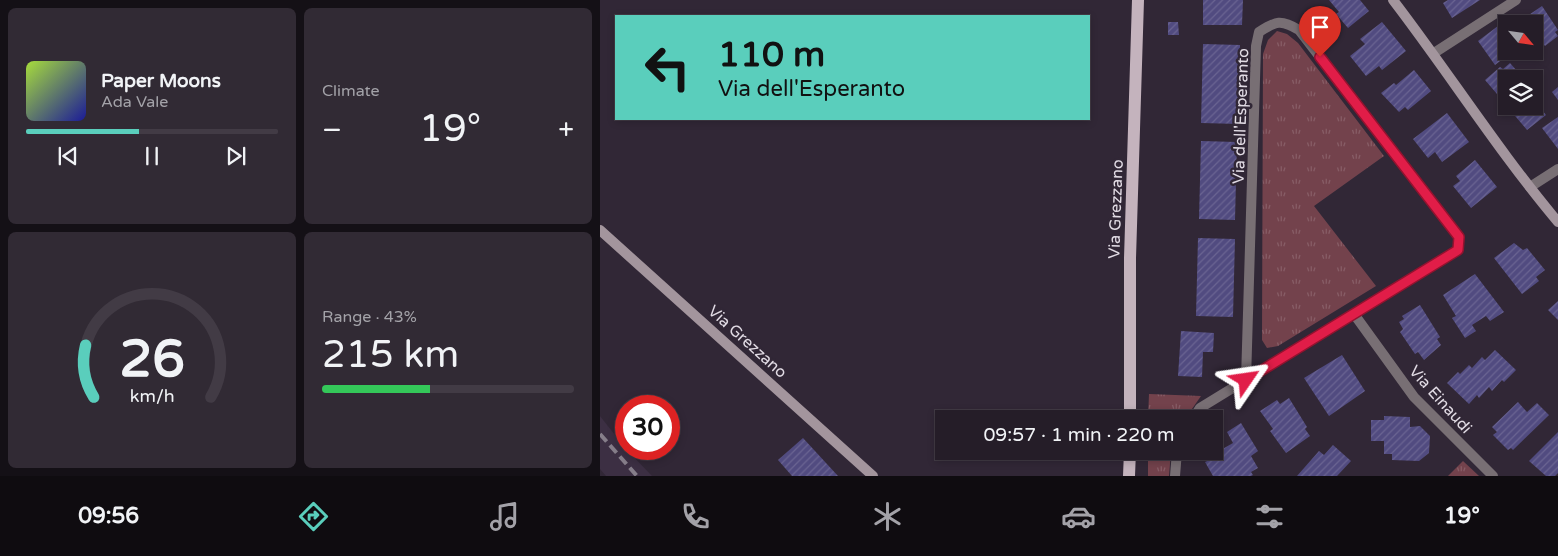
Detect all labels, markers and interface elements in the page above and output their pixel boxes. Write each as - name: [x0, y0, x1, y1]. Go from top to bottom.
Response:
- pin: [1299, 6, 1341, 57]
- icon: arrive: [1306, 13, 1334, 41]
- north arrow: [1498, 15, 1542, 60]
- map controls: [1498, 15, 1543, 115]
- text: 110 m: [718, 34, 825, 76]
- icon: left: [635, 35, 700, 100]
- street label: Via dell'Esperanto: [1229, 48, 1253, 184]
- text: Paper Moons: [101, 70, 221, 92]
- button: layers: [1498, 70, 1543, 115]
- text: Via dell'Esperanto: [718, 76, 905, 102]
- text: Climate: [322, 81, 380, 101]
- text: Ada Vale: [101, 92, 168, 112]
- text: 19°: [419, 106, 481, 152]
- text: −: [322, 113, 342, 147]
- text: +: [558, 113, 574, 147]
- icon: previous: [54, 142, 82, 170]
- icon: pause: [138, 142, 166, 170]
- icon: next: [222, 142, 250, 170]
- street label: Via Grezzano: [1104, 159, 1128, 259]
- street label: Via Grezzano: [704, 301, 791, 382]
- text: Range · 43%: [322, 307, 417, 327]
- text: 26: [119, 328, 185, 391]
- text: 215 km: [322, 332, 459, 378]
- position arrow: [1219, 353, 1271, 405]
- street label: Via Einaudi: [1404, 361, 1476, 438]
- text: km/h: [130, 386, 174, 407]
- speed limit sign: 30: [615, 395, 680, 460]
- text: 09:57 · 1 min · 220 m: [983, 424, 1175, 446]
- icon: directions: [296, 499, 331, 534]
- icon: music: [487, 499, 522, 534]
- icon: phone: [678, 499, 713, 534]
- icon: climate: [870, 499, 905, 534]
- icon: car: [1061, 499, 1096, 534]
- icon: filters: [1252, 499, 1287, 534]
- text: 09:56: [78, 503, 139, 529]
- text: 19°: [1444, 503, 1480, 529]

